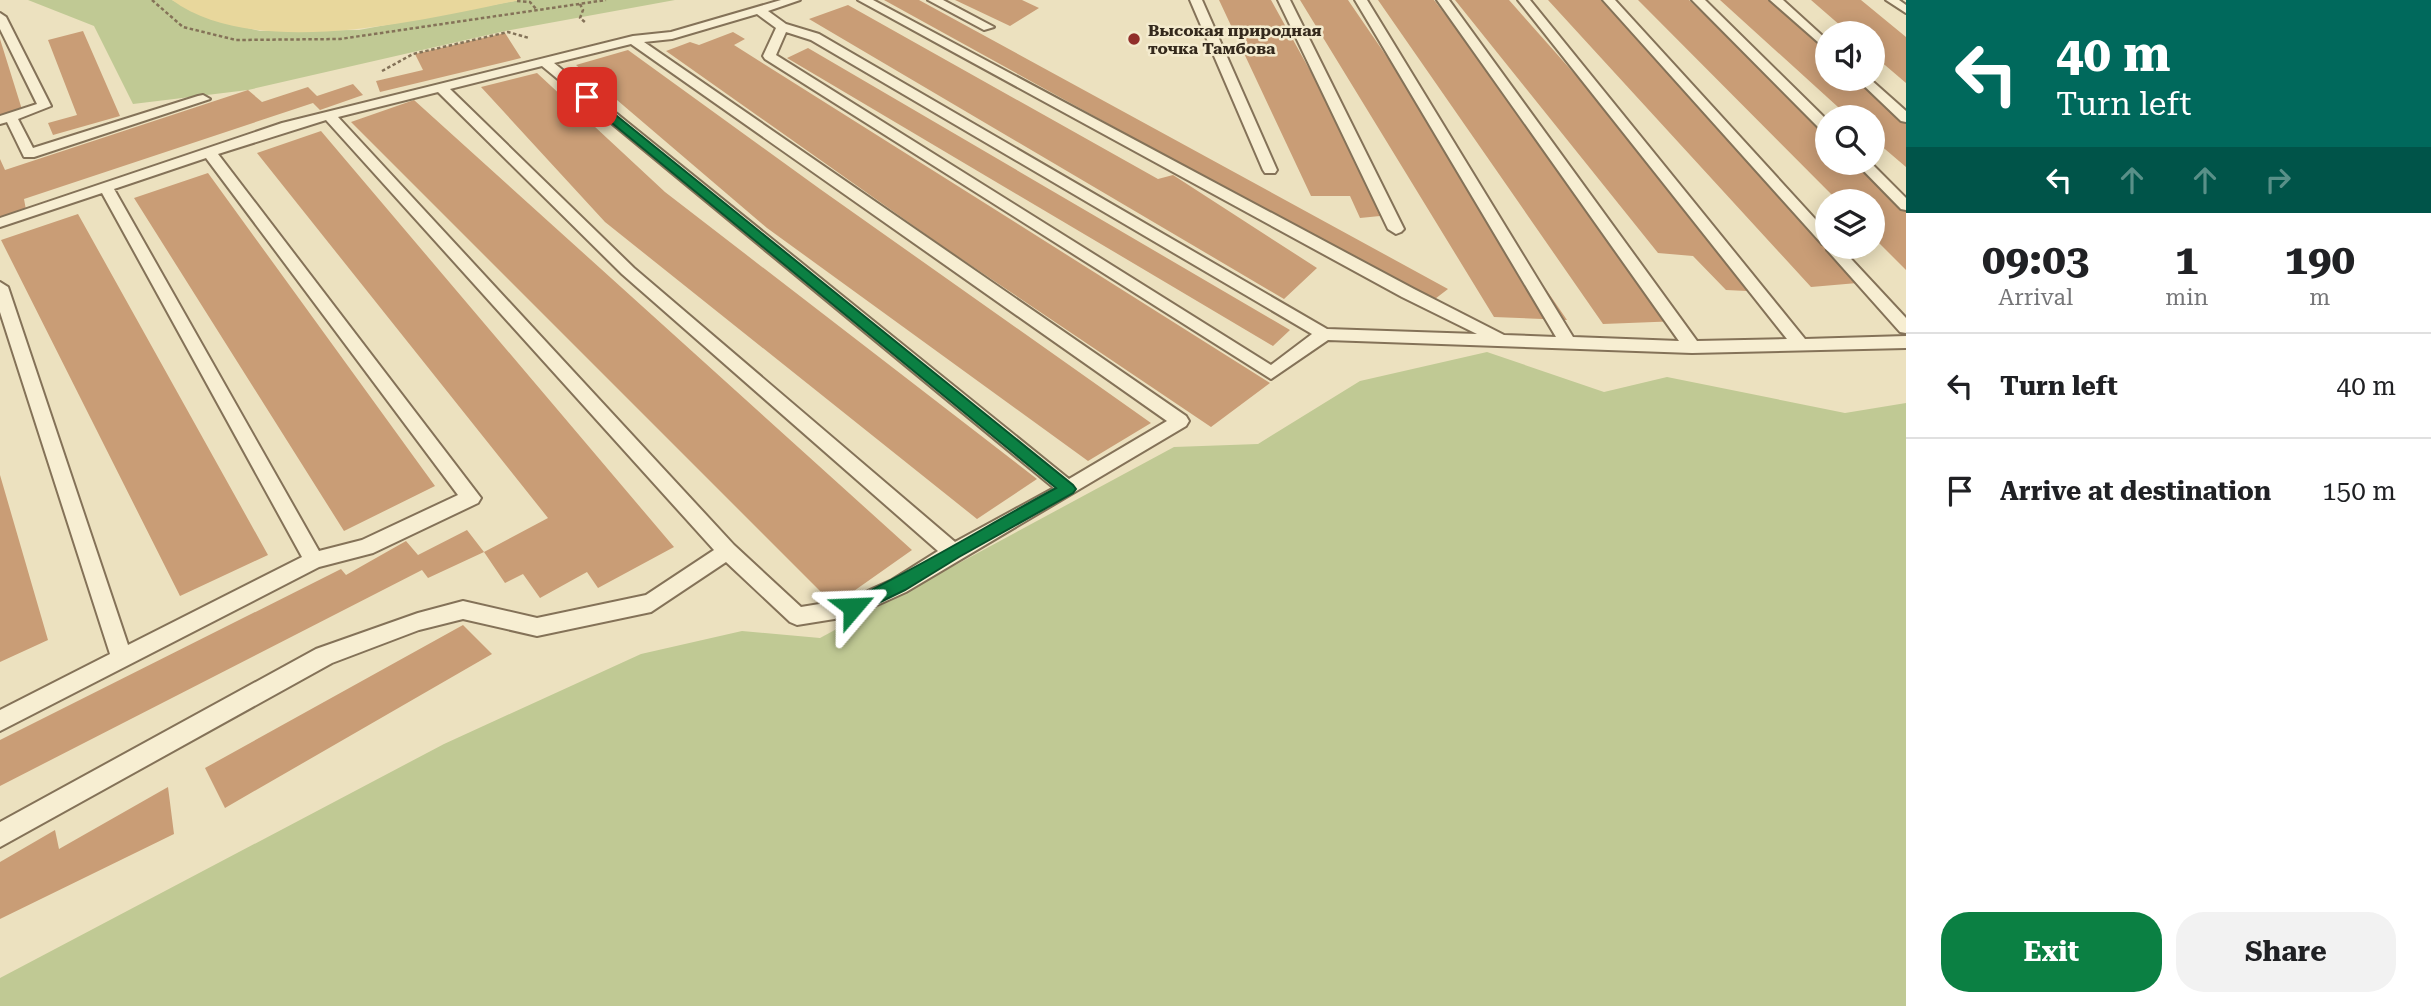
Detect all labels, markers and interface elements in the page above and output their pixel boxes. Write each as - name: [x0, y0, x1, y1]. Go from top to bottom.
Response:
- place label: Высокая природная точка Тамбова: [1148, 21, 1322, 58]
- map controls: [1815, 21, 1885, 259]
- button: sound: [1815, 21, 1885, 91]
- text: 40 m: [2056, 26, 2171, 83]
- icon: left: [1941, 28, 2032, 119]
- marker: Высокая природная точка Тамбова: [1126, 31, 1142, 47]
- pin: [557, 67, 617, 127]
- icon: arrive: [568, 78, 606, 116]
- text: Turn left: [2056, 85, 2191, 123]
- button: search: [1815, 105, 1885, 175]
- icon: left: [2040, 161, 2078, 199]
- icon: ahead: [2113, 161, 2151, 199]
- icon: ahead: [2186, 161, 2224, 199]
- icon: right: [2259, 161, 2297, 199]
- button: layers: [1815, 189, 1885, 259]
- text: 09:03: [1982, 235, 2089, 284]
- text: 1: [2175, 235, 2199, 284]
- text: 190: [2284, 235, 2355, 284]
- text: Arrival: [1998, 284, 2073, 311]
- text: min: [2165, 284, 2208, 311]
- text: m: [2309, 284, 2330, 311]
- icon: left: [1941, 367, 1979, 405]
- text: Turn left: [2000, 371, 2118, 401]
- text: 40 m: [2337, 371, 2396, 401]
- icon: arrive: [1941, 472, 1979, 510]
- text: Arrive at destination: [2000, 476, 2271, 506]
- text: 150 m: [2322, 476, 2396, 506]
- position arrow: [816, 570, 890, 644]
- button: Exit: [1941, 912, 2162, 992]
- button: Share: [2176, 912, 2396, 992]

